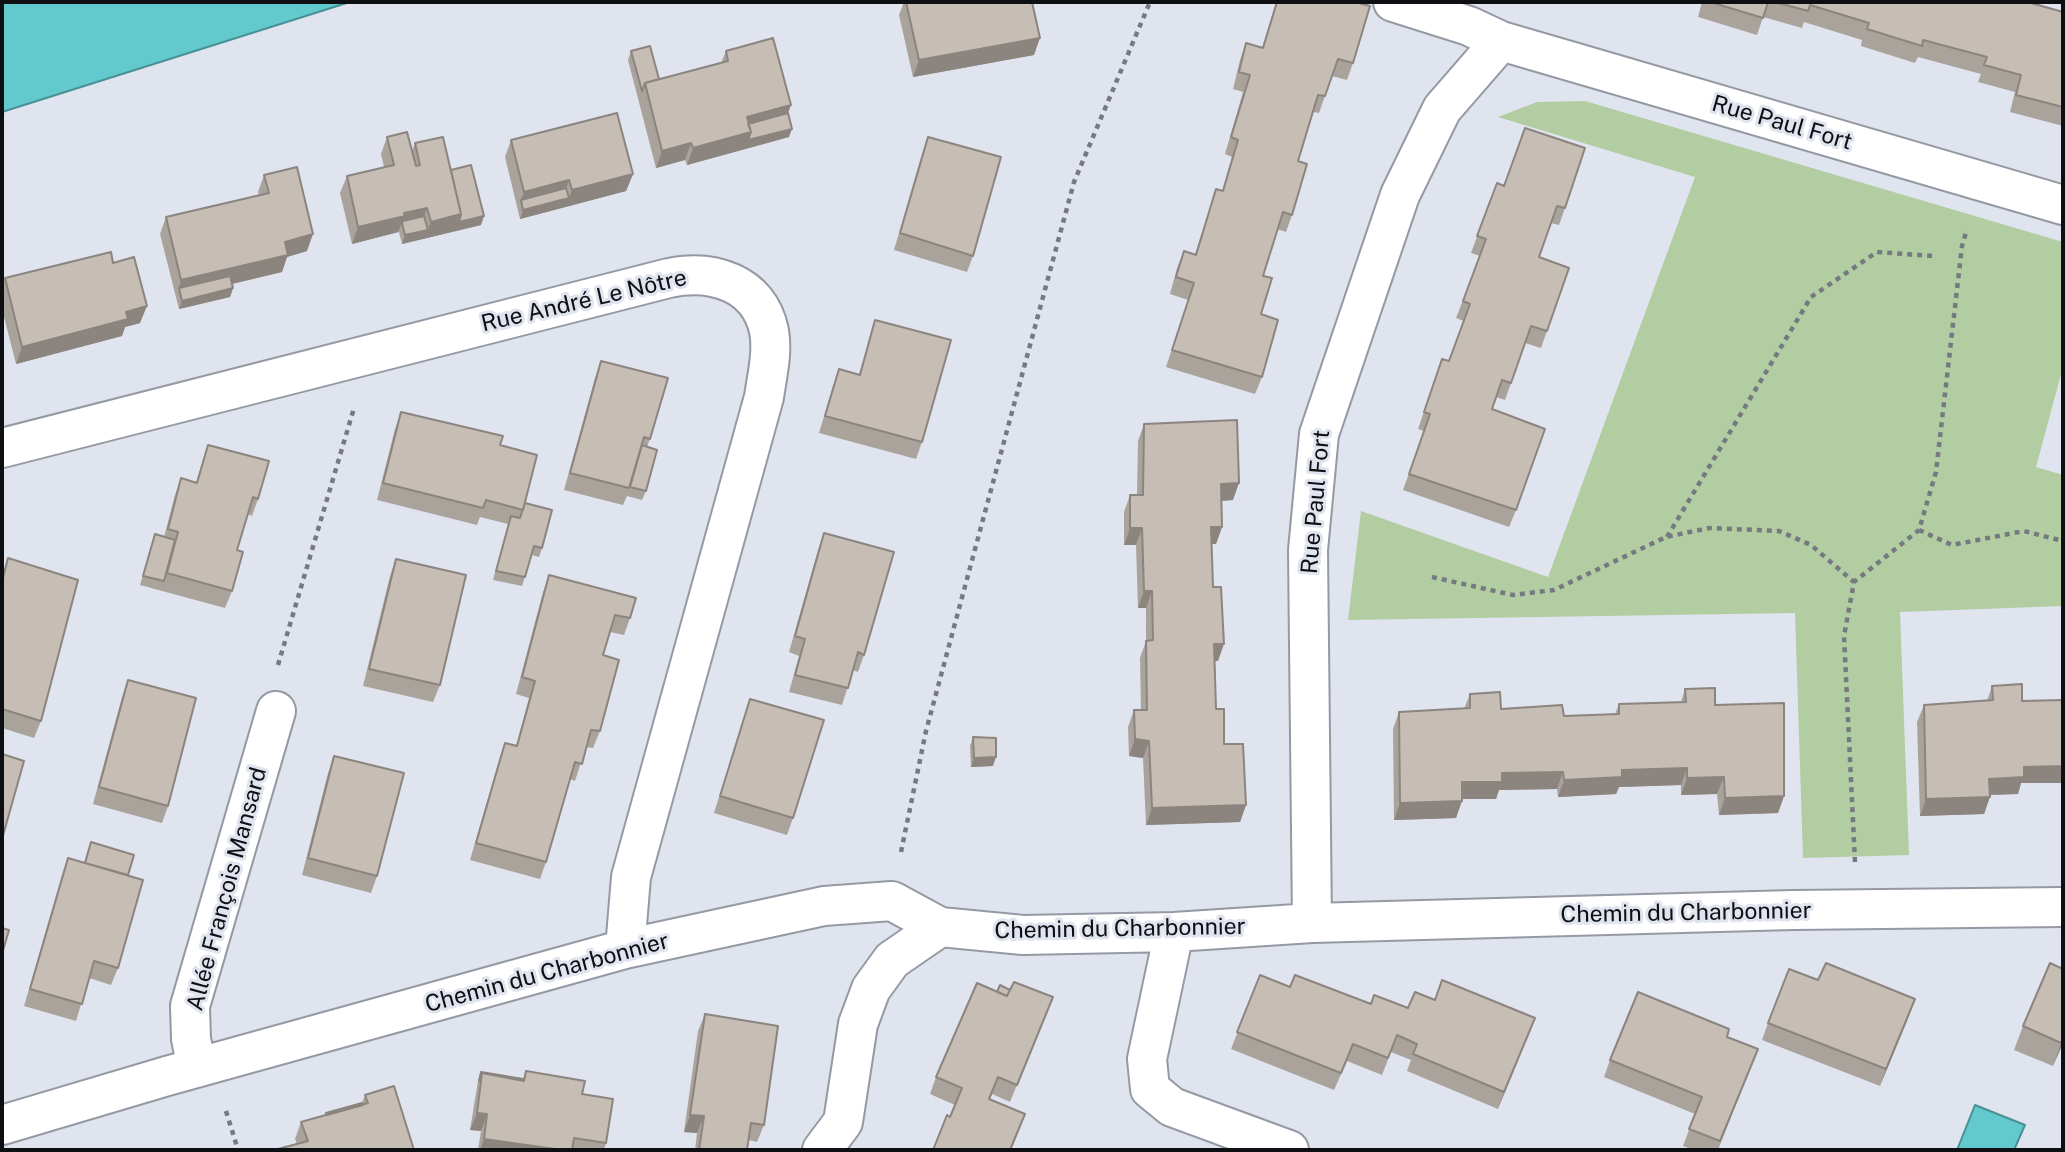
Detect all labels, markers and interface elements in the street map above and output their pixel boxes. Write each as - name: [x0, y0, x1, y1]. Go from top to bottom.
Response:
- street label: Rue Paul Fort: [1709, 90, 1855, 156]
- street label: Rue André Le Nôtre: [479, 264, 689, 338]
- street label: Rue Paul Fort: [1296, 429, 1336, 575]
- street label: Allée François Mansard: [181, 764, 273, 1014]
- street label: Chemin du Charbonnier: [1560, 897, 1812, 929]
- street label: Chemin du Charbonnier: [994, 913, 1246, 945]
- street label: Chemin du Charbonnier: [422, 927, 672, 1019]

